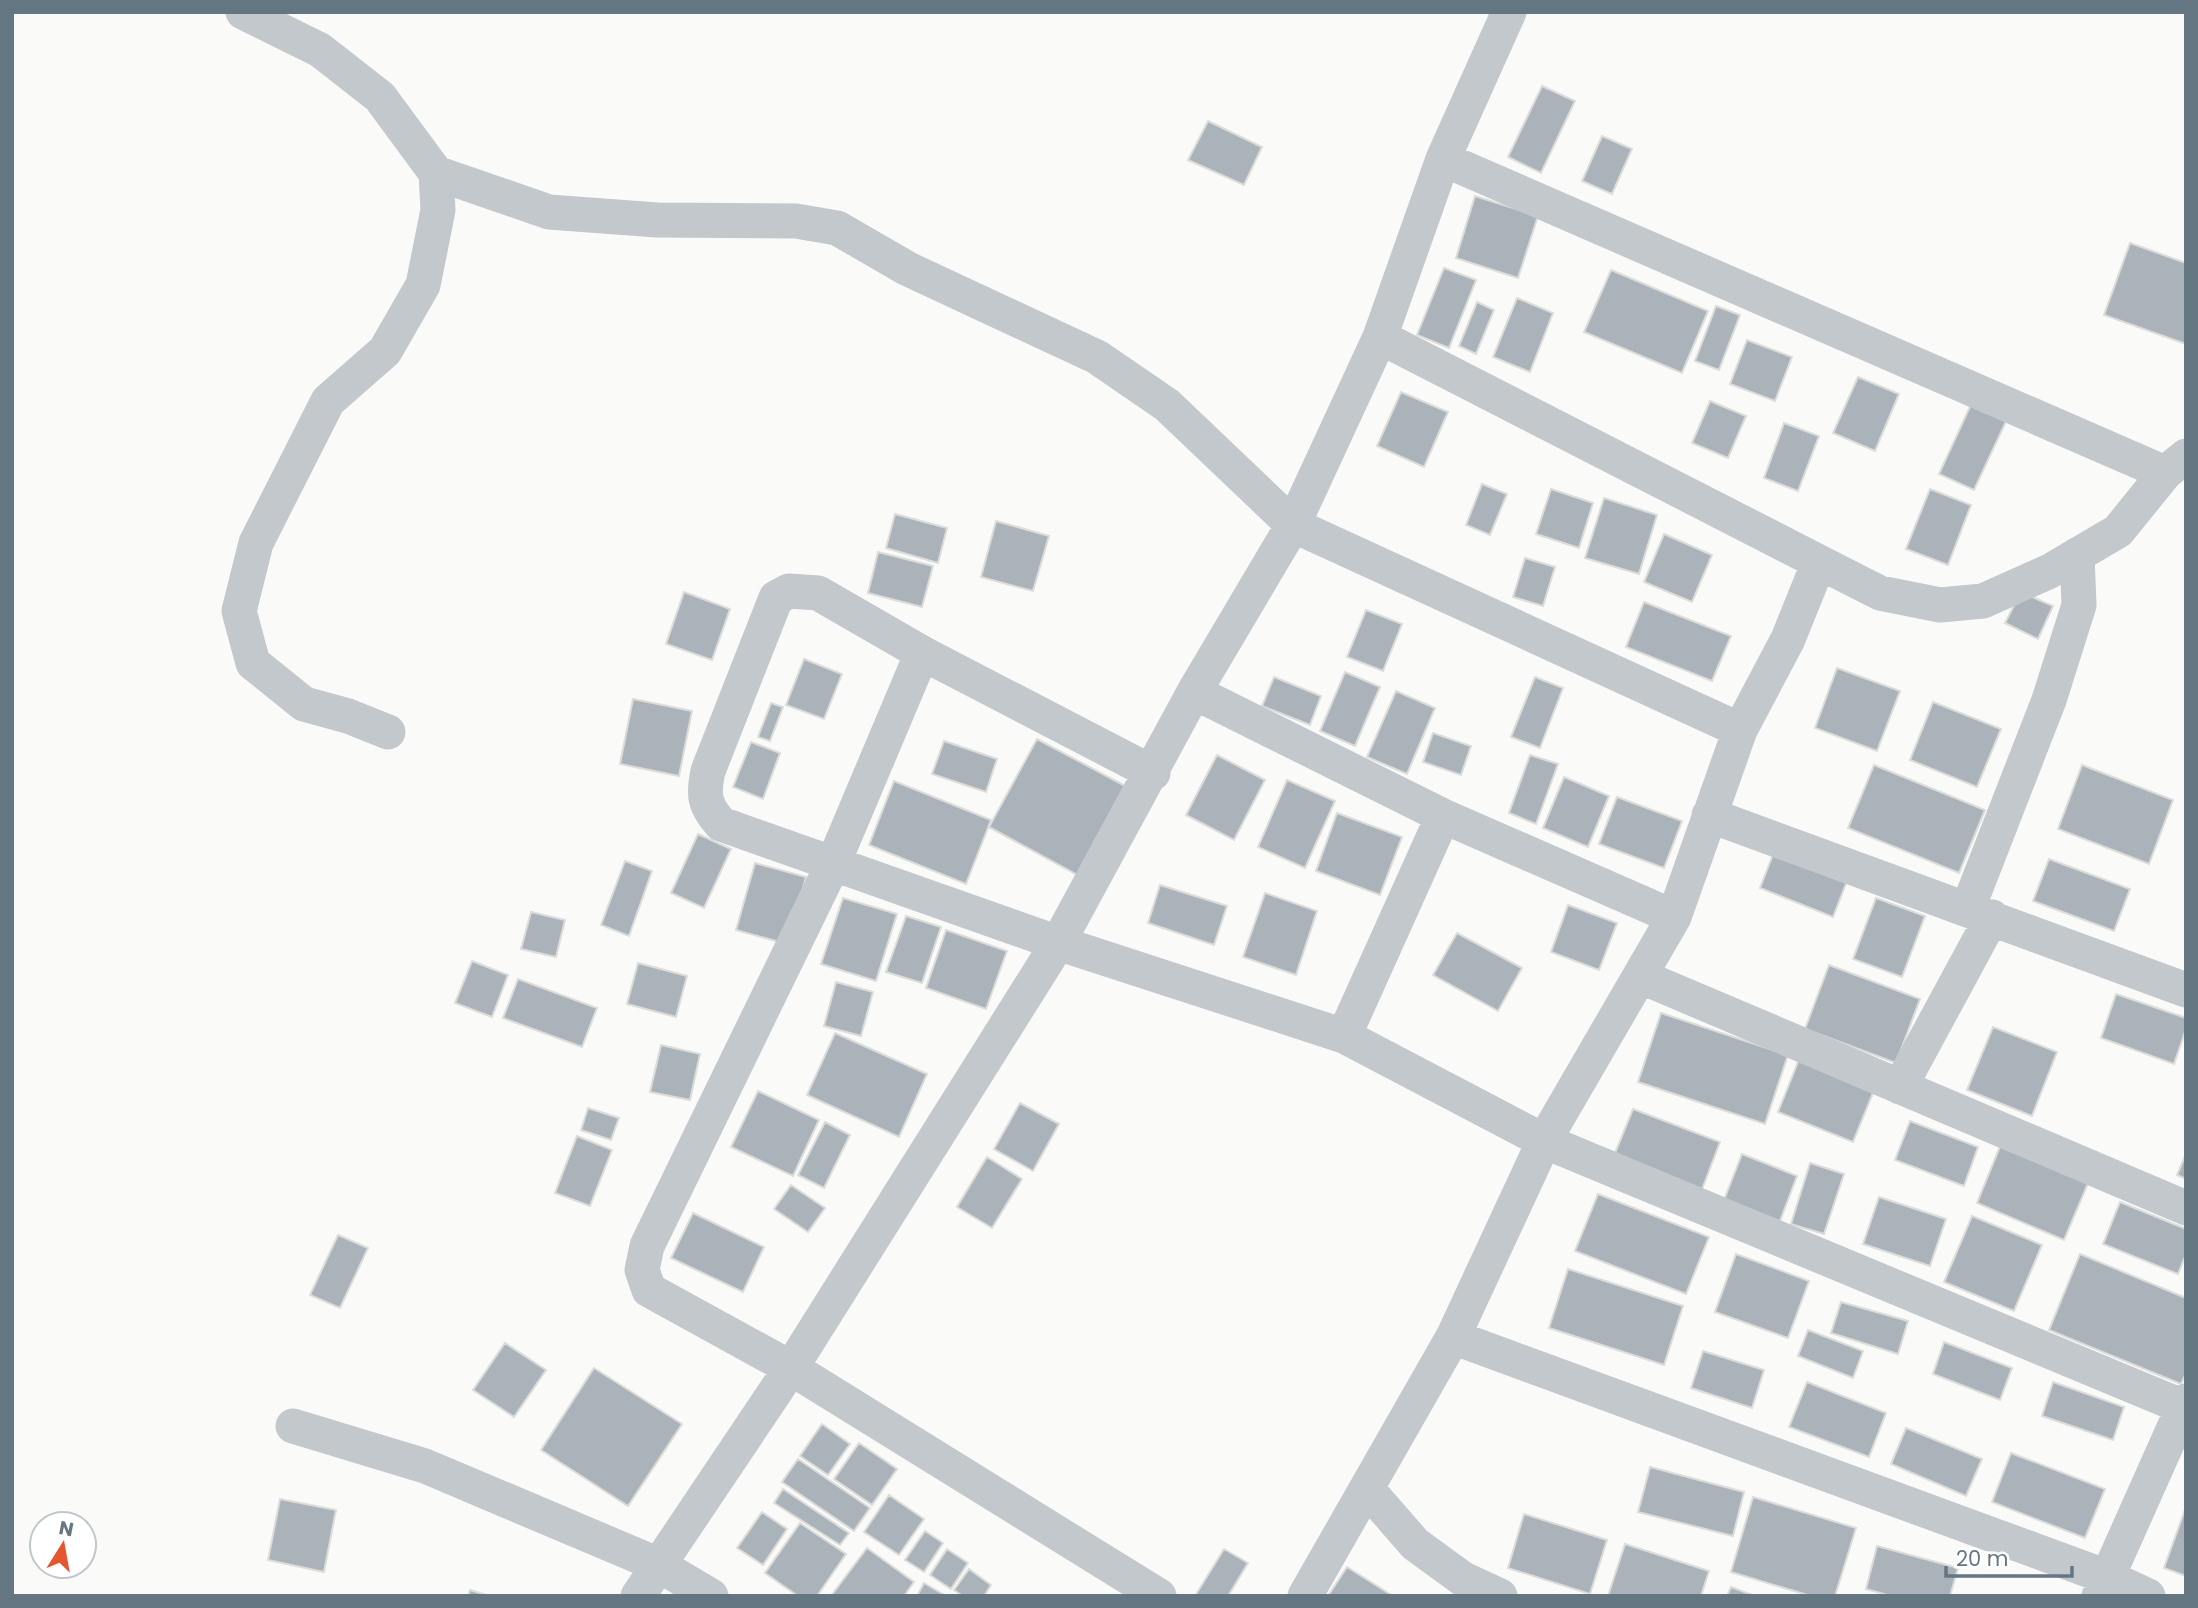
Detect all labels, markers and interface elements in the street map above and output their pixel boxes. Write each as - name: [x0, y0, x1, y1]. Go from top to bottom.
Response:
- north arrow: [28, 1510, 98, 1580]
- text: N: [57, 1514, 76, 1543]
- scale bar: [1946, 1534, 2072, 1578]
- text: 20 m: [1956, 1544, 2009, 1573]

